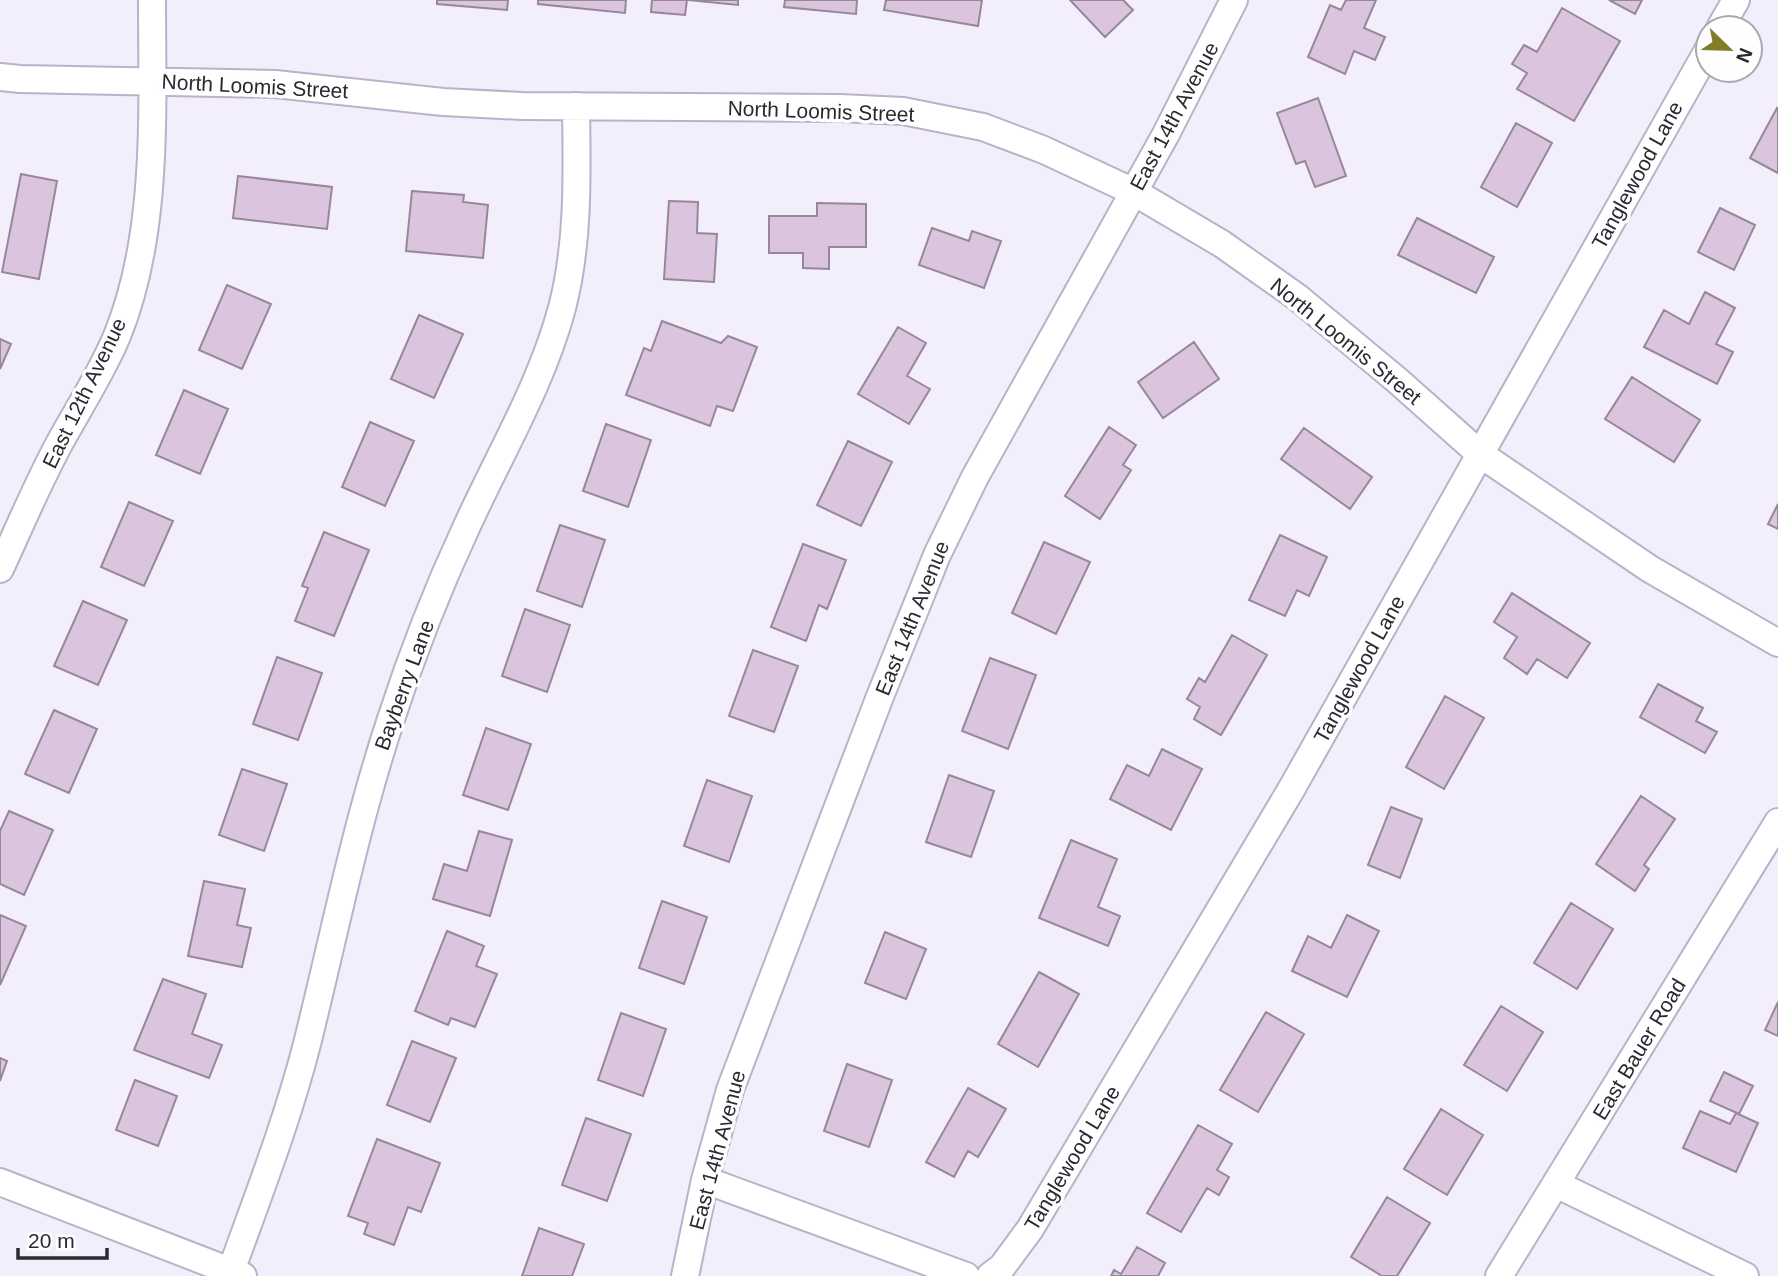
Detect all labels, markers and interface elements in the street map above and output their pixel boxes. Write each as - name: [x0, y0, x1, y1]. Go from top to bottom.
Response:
- north arrow: [1694, 14, 1764, 84]
- street label: East 14th Avenue: [1125, 38, 1223, 194]
- text: N: [1732, 45, 1757, 66]
- street label: North Loomis Street: [161, 70, 349, 102]
- street label: North Loomis Street: [727, 96, 915, 126]
- street label: Tanglewood Lane: [1587, 97, 1687, 253]
- street label: North Loomis Street: [1266, 273, 1426, 409]
- street label: East 12th Avenue: [38, 314, 130, 472]
- street label: East 14th Avenue: [871, 538, 953, 698]
- street label: Tanglewood Lane: [1309, 591, 1409, 747]
- street label: Bayberry Lane: [370, 617, 438, 753]
- street label: East Bauer Road: [1588, 975, 1690, 1123]
- street label: East 14th Avenue: [685, 1068, 749, 1232]
- street label: Tanglewood Lane: [1020, 1082, 1124, 1234]
- scale bar: [18, 1216, 107, 1260]
- text: 20 m: [28, 1229, 75, 1252]

